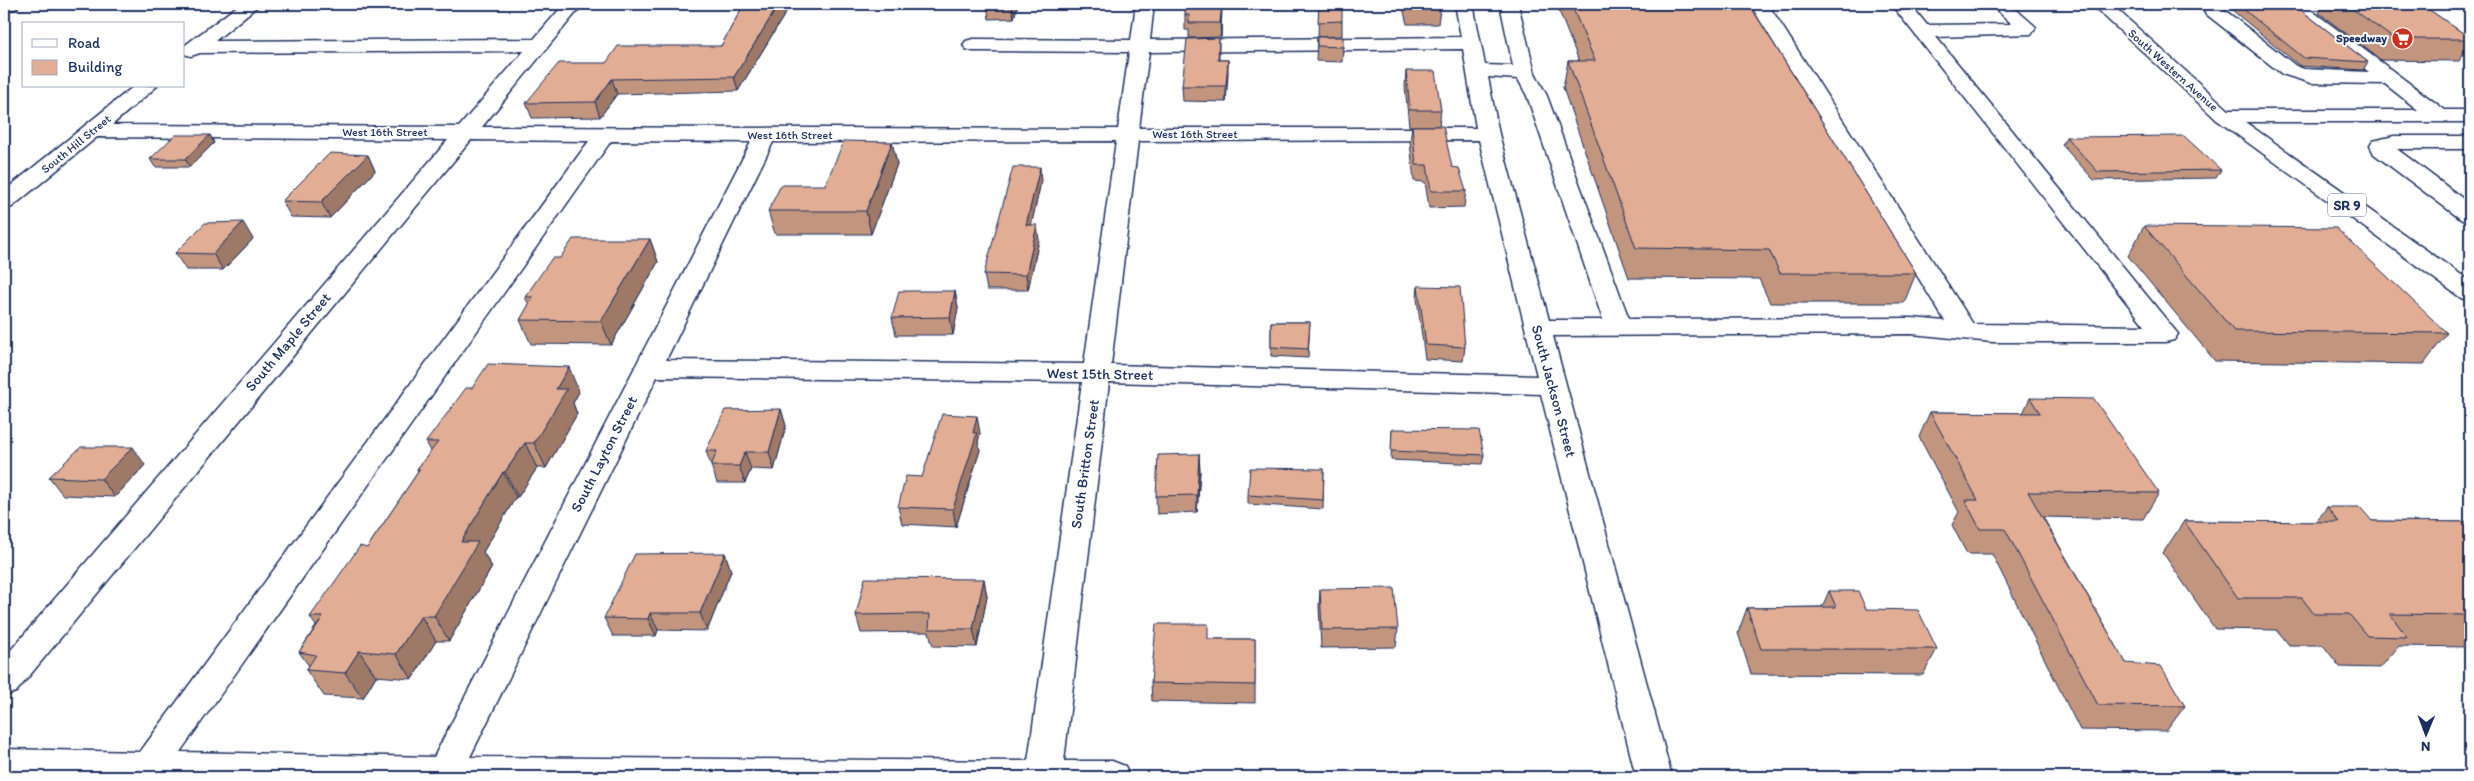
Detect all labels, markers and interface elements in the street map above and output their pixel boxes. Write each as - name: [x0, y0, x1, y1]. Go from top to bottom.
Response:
- legend: [22, 22, 185, 88]
- street label: South Western Avenue: [2125, 26, 2221, 114]
- supermarket icon: Speedway: [2391, 26, 2415, 50]
- place label: Speedway: [2336, 31, 2387, 46]
- text: Road: [68, 34, 101, 52]
- text: Building: [68, 58, 122, 76]
- street label: South Hill Street: [38, 111, 114, 176]
- street label: West 16th Street: [342, 125, 428, 139]
- street label: West 16th Street: [1152, 127, 1238, 141]
- street label: West 16th Street: [747, 128, 833, 142]
- road number: SR 9: [2328, 194, 2366, 216]
- street label: South Maple Street: [241, 289, 335, 395]
- street label: South Jackson Street: [1528, 323, 1580, 460]
- street label: West 15th Street: [1046, 364, 1154, 384]
- street label: South Layton Street: [567, 392, 641, 515]
- street label: South Britton Street: [1067, 398, 1103, 530]
- north arrow: [2402, 708, 2452, 758]
- text: N: [2421, 738, 2431, 755]

